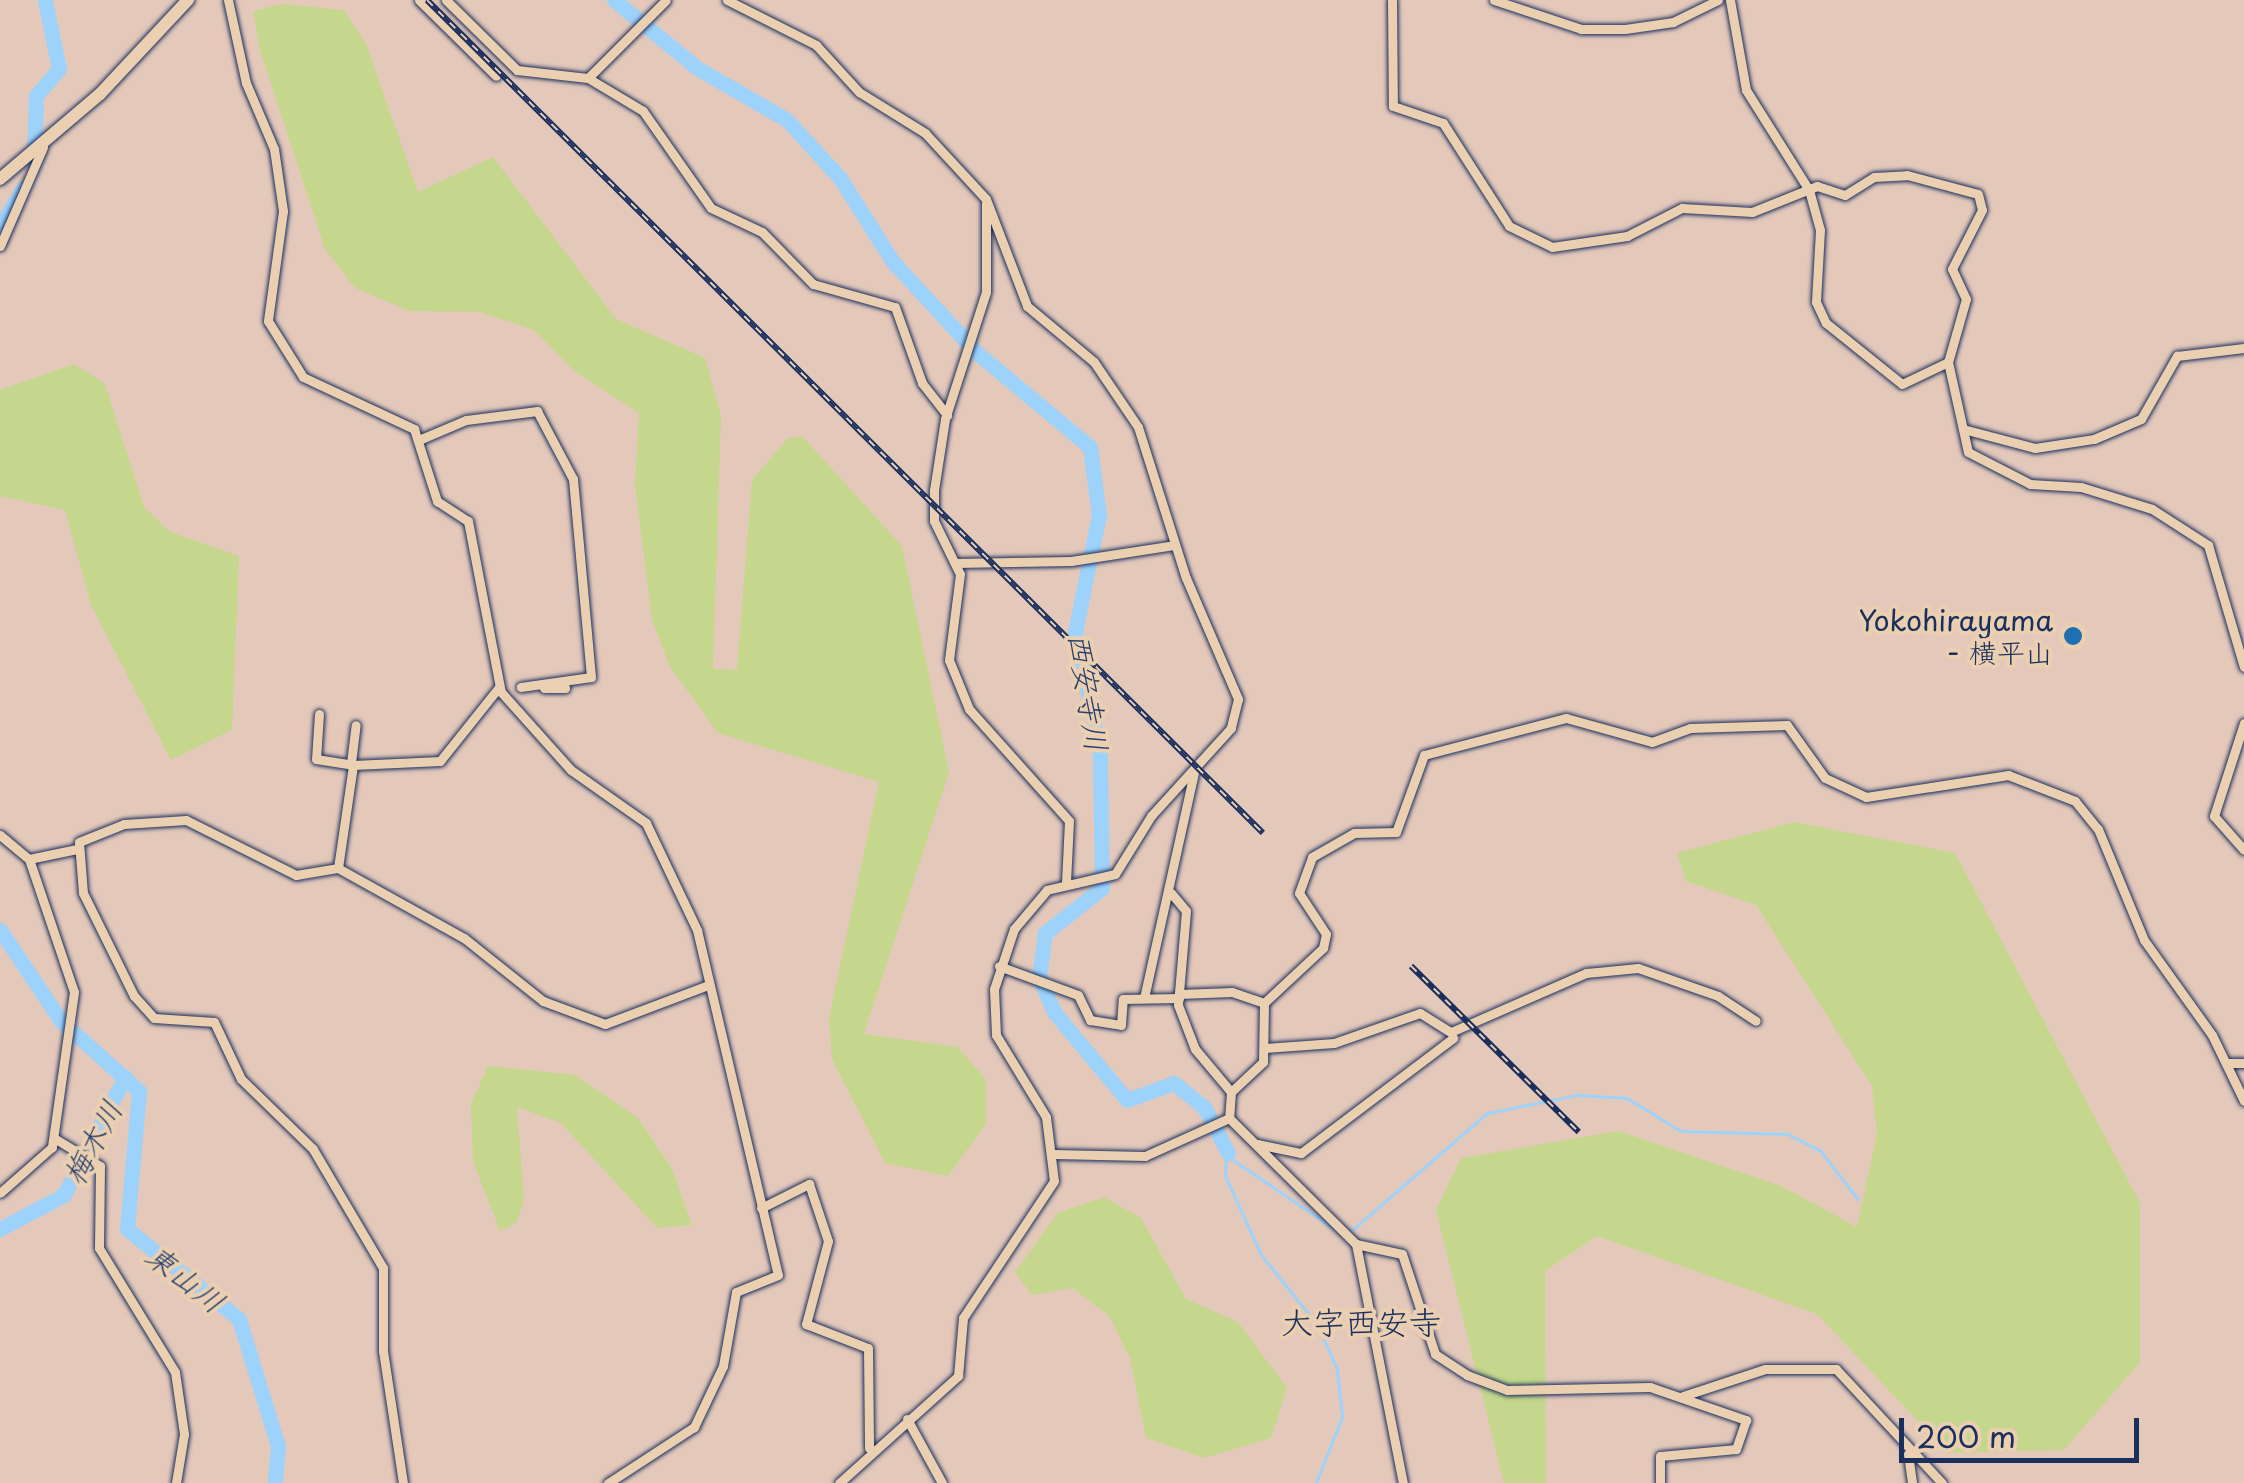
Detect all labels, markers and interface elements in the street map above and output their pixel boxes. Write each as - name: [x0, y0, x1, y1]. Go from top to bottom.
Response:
- place label: Yokohirayama - 横平山: [1858, 603, 2053, 669]
- marker: Yokohirayama - 横平山: [2062, 625, 2084, 647]
- water label: 西安寺川: [1062, 630, 1116, 754]
- water label: 梅木川: [55, 1094, 129, 1190]
- water label: 東山川: [139, 1236, 233, 1320]
- district label: 大字西安寺: [1281, 1302, 1441, 1340]
- scale bar: [1904, 1398, 2144, 1460]
- text: 200 m: [1916, 1413, 2016, 1458]

